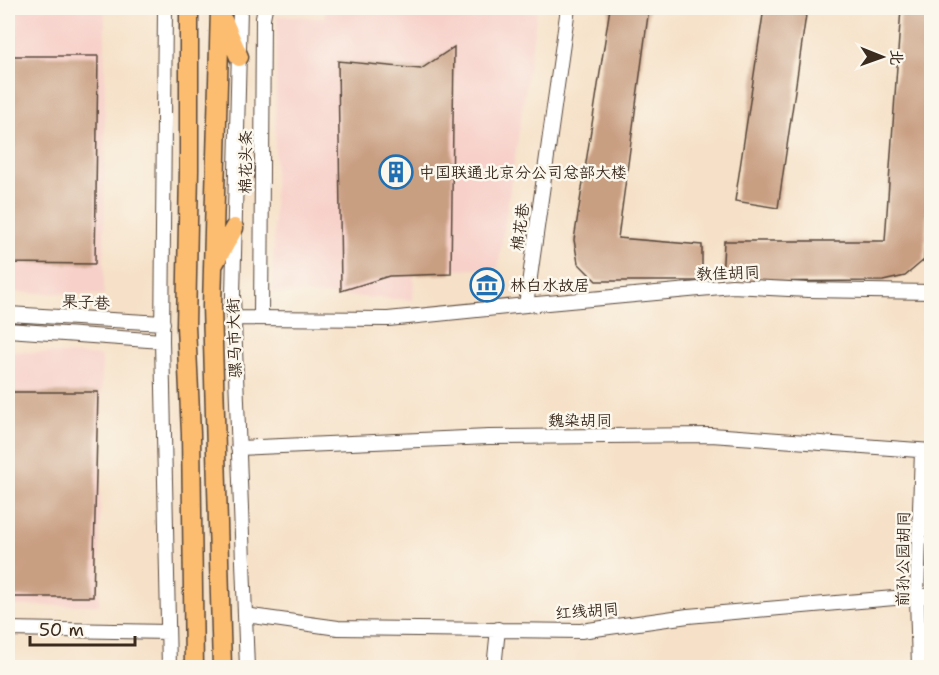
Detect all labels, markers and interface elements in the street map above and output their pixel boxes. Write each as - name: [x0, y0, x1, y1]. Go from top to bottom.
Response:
- north arrow: [852, 27, 912, 87]
- text: 北: [886, 49, 907, 65]
- street label: 棉花头条: [235, 130, 256, 194]
- building icon: 中国联通北京分公司总部大楼: [378, 154, 414, 190]
- place label: 中国联通北京分公司总部大楼: [419, 162, 627, 183]
- street label: 棉花巷: [506, 202, 534, 252]
- street label: 教佳胡同: [696, 261, 760, 285]
- museum icon: 林白水故居: [469, 267, 505, 303]
- place label: 林白水故居: [510, 275, 590, 296]
- street label: 果子巷: [61, 290, 111, 314]
- street label: 骡马市大街: [222, 298, 246, 378]
- street label: 魏染胡同: [548, 410, 612, 431]
- street label: 前孙公园胡同: [892, 511, 914, 607]
- street label: 红线胡同: [554, 598, 620, 624]
- scale bar: [30, 609, 135, 647]
- text: 50 m: [39, 618, 84, 642]

